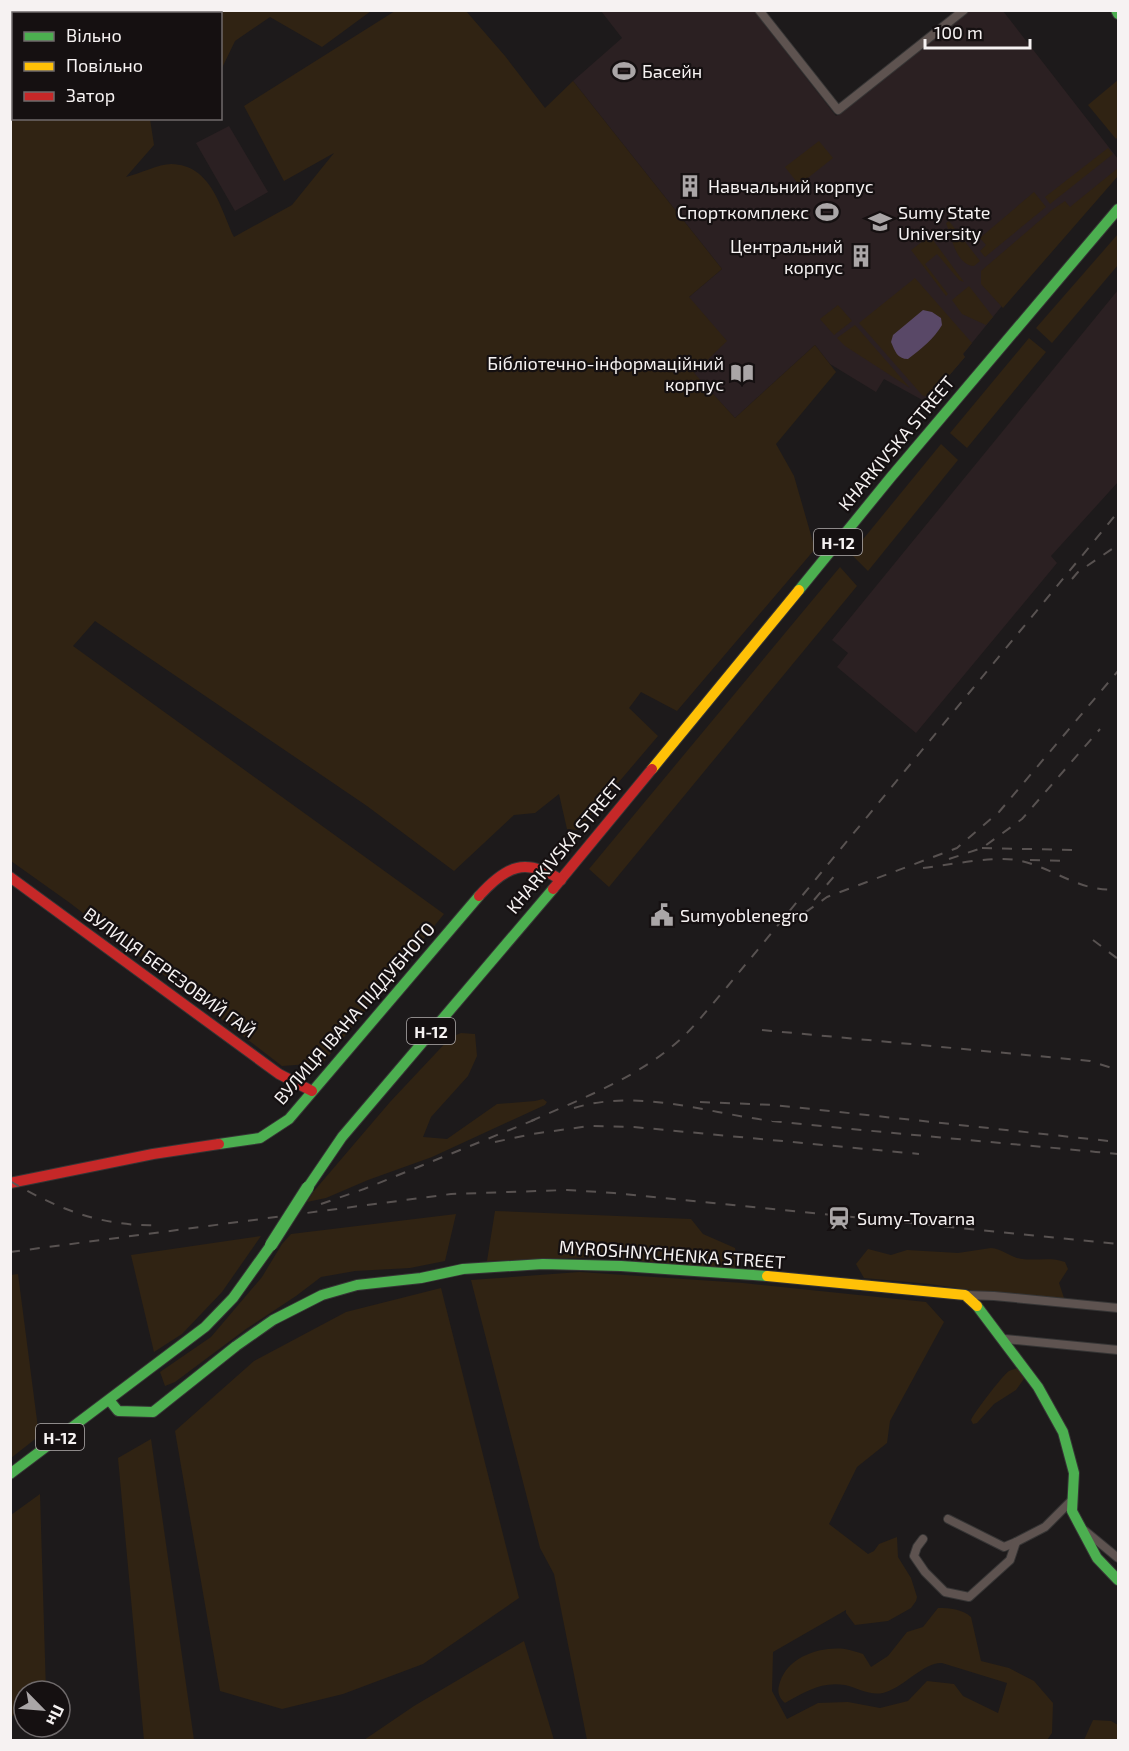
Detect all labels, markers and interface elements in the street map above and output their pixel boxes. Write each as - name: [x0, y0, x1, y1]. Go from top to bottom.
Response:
- legend: [12, 12, 222, 120]
- scale bar: [925, 12, 1030, 50]
- text: 100 m: [934, 21, 983, 43]
- text: Вільно: [66, 24, 122, 46]
- text: Повільно: [66, 54, 143, 76]
- sports icon: Басейн: [611, 58, 637, 84]
- place label: Басейн: [642, 60, 702, 82]
- text: Затор: [66, 84, 115, 106]
- building icon: Навчальний корпус: [677, 173, 703, 199]
- place label: Навчальний корпус: [708, 175, 874, 197]
- sports icon: Спорткомплекс: [814, 199, 840, 225]
- place label: Спорткомплекс: [677, 201, 809, 223]
- place label: Sumy State University: [898, 201, 991, 244]
- school or university icon: Sumy State University: [867, 209, 893, 235]
- place label: Центральний корпус: [730, 235, 843, 278]
- building icon: Центральний корпус: [848, 243, 874, 269]
- place label: Бібліотечно-інформаційний корпус: [487, 352, 724, 395]
- library icon: Бібліотечно-інформаційний корпус: [729, 360, 755, 386]
- street label: KHARKIVSKA STREET: [833, 371, 959, 515]
- road number: Н-12: [814, 529, 862, 555]
- street label: KHARKIVSKA STREET: [501, 774, 627, 918]
- street label: ВУЛИЦЯ БЕРЕЗОВИЙ ГАЙ: [80, 902, 260, 1042]
- public building icon: Sumyoblenegro: [649, 902, 675, 928]
- place label: Sumyoblenegro: [680, 904, 808, 926]
- street label: ВУЛИЦЯ ІВАНА ПІДДУБНОГО: [269, 917, 439, 1109]
- road number: Н-12: [407, 1018, 455, 1044]
- station icon: Sumy-Tovarna: [826, 1205, 852, 1231]
- place label: Sumy-Tovarna: [857, 1207, 975, 1229]
- street label: MYROSHNYCHENKA STREET: [558, 1235, 786, 1273]
- road number: Н-12: [36, 1424, 84, 1450]
- north arrow: [12, 1679, 72, 1739]
- text: Пн: [43, 1702, 69, 1729]

